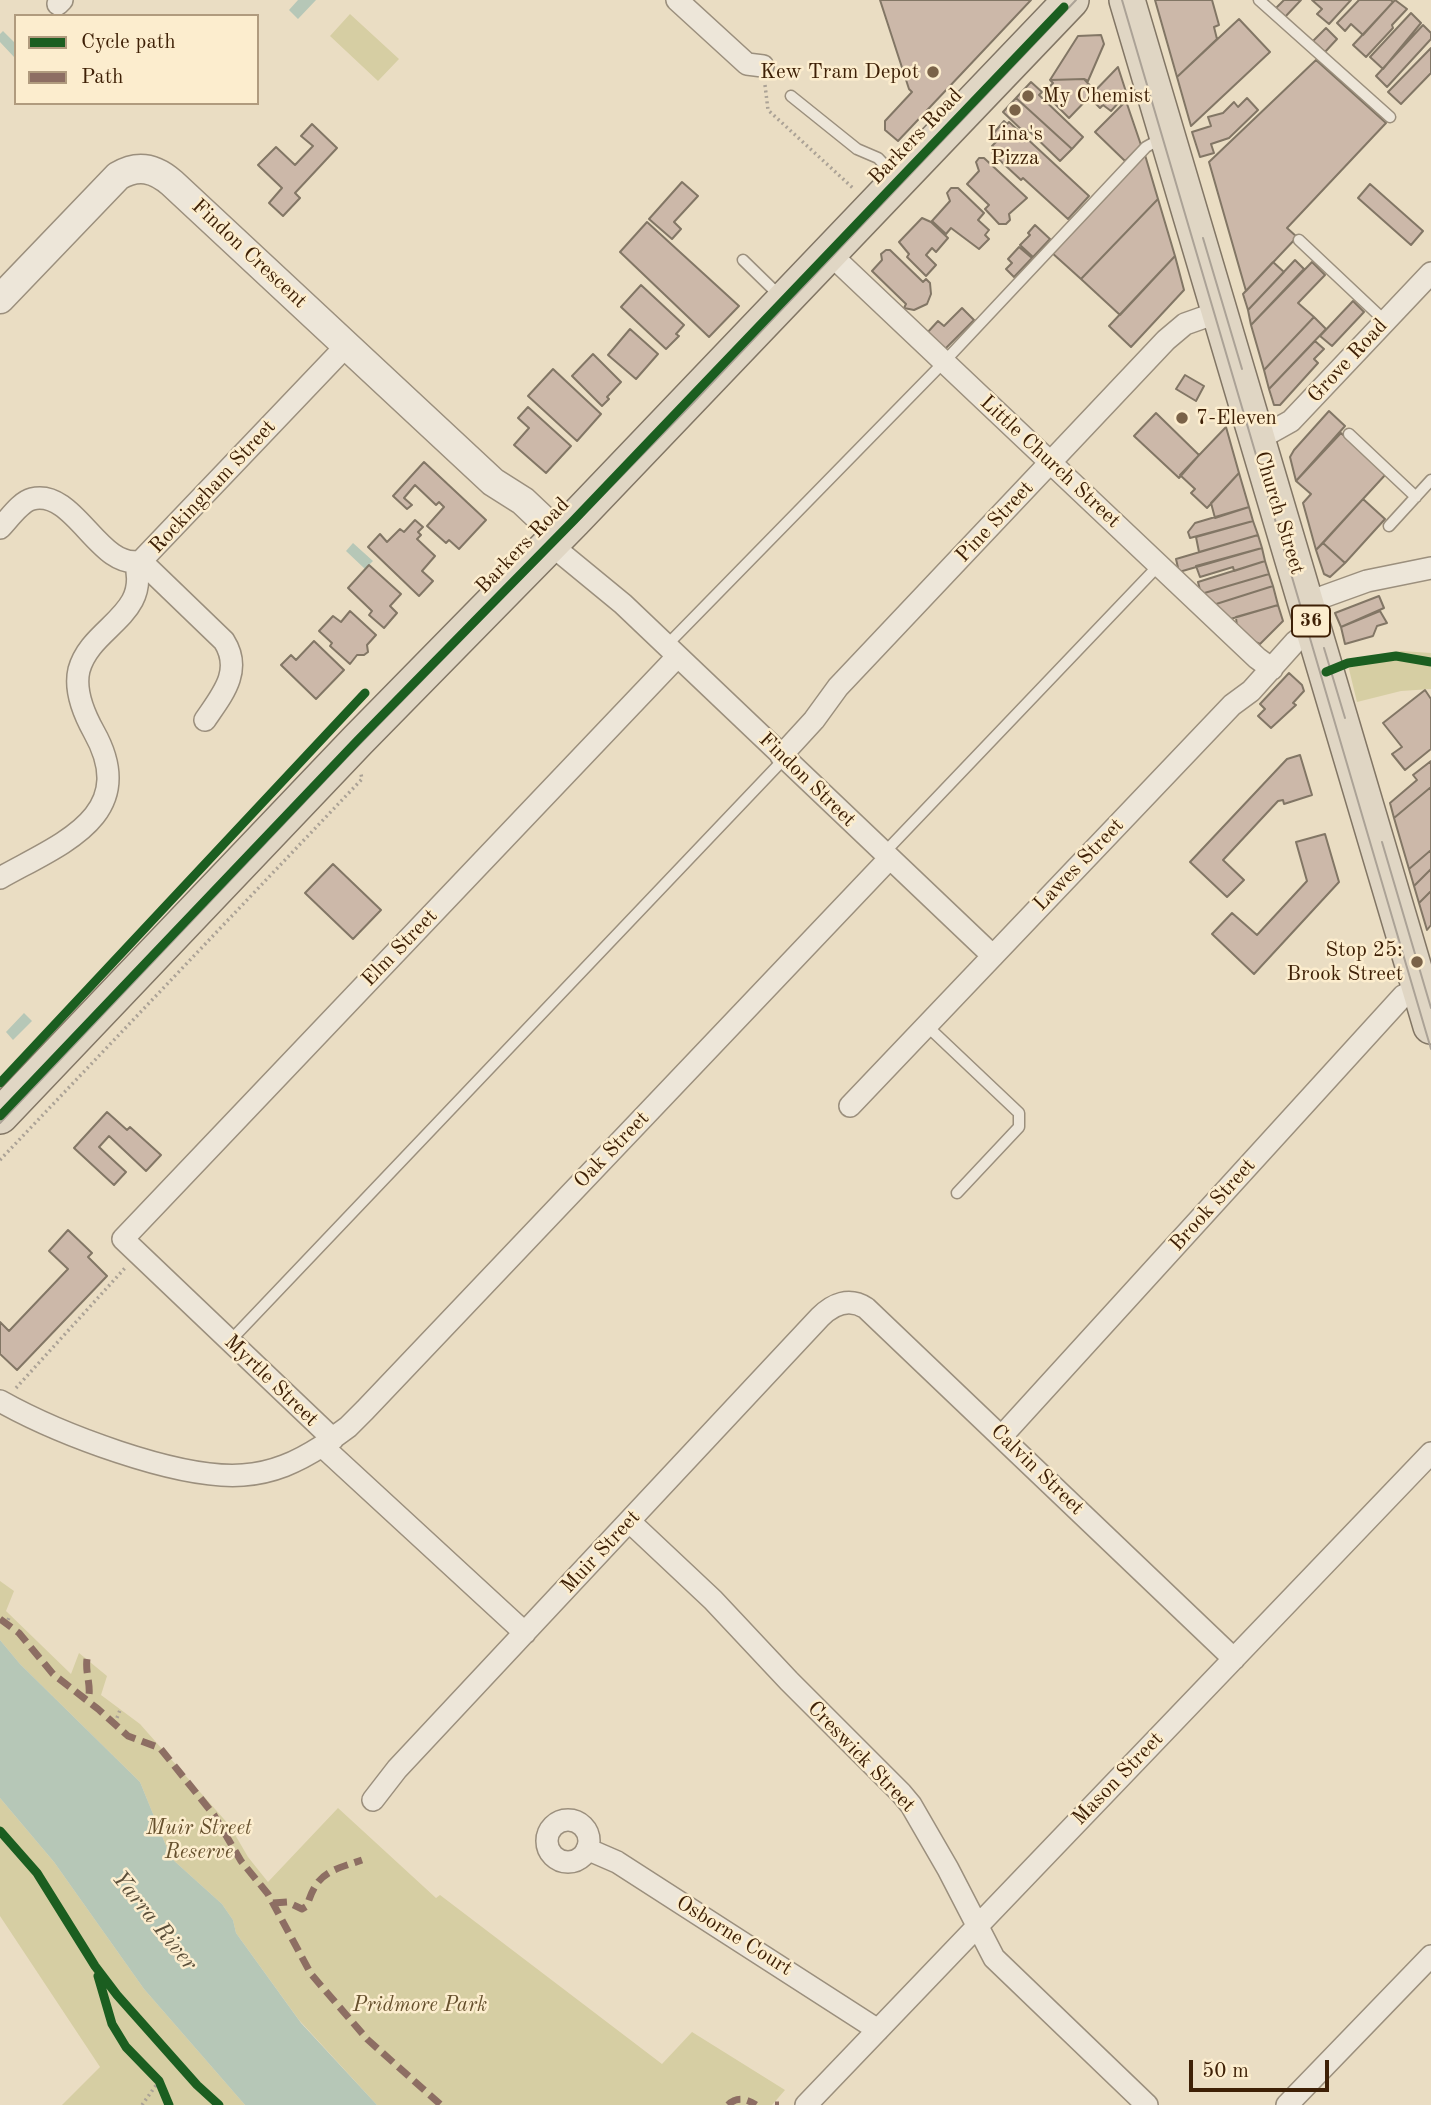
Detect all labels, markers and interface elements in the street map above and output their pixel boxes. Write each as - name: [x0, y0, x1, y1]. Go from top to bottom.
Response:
- legend: [14, 14, 259, 105]
- text: Cycle path: [81, 32, 176, 53]
- place label: Kew Tram Depot: [760, 59, 919, 85]
- marker: Kew Tram Depot: [925, 64, 941, 80]
- text: Path: [81, 67, 124, 88]
- street label: Barkers Road: [864, 83, 968, 191]
- place label: My Chemist: [1042, 83, 1151, 109]
- marker: My Chemist: [1020, 88, 1036, 104]
- marker: Lina's Pizza: [1007, 102, 1023, 118]
- place label: Lina's Pizza: [987, 121, 1043, 171]
- street label: Findon Crescent: [186, 194, 312, 314]
- street label: Grove Road: [1303, 314, 1393, 408]
- street label: Little Church Street: [974, 390, 1126, 534]
- place label: 7-Eleven: [1196, 405, 1277, 431]
- marker: 7-Eleven: [1174, 410, 1190, 426]
- street label: Rockingham Street: [144, 415, 282, 559]
- street label: Church Street: [1248, 448, 1310, 578]
- street label: Pine Street: [951, 476, 1039, 568]
- street label: Barkers Road: [471, 492, 575, 600]
- road number: 36: [1292, 606, 1330, 636]
- street label: Findon Street: [753, 727, 861, 833]
- street label: Lawes Street: [1028, 813, 1130, 917]
- street label: Elm Street: [357, 904, 443, 992]
- place label: Stop 25: Brook Street: [1287, 937, 1403, 987]
- marker: Stop 25: Brook Street: [1409, 954, 1425, 970]
- street label: Oak Street: [569, 1106, 655, 1194]
- street label: Brook Street: [1165, 1153, 1261, 1257]
- street label: Myrtle Street: [219, 1330, 323, 1432]
- street label: Calvin Street: [985, 1419, 1089, 1521]
- street label: Muir Street: [556, 1505, 646, 1599]
- street label: Creswick Street: [802, 1696, 920, 1818]
- street label: Mason Street: [1067, 1727, 1169, 1831]
- park label: Muir Street Reserve: [146, 1815, 252, 1865]
- water label: Yarra River: [105, 1866, 203, 1976]
- street label: Osborne Court: [671, 1890, 797, 1982]
- park label: Pridmore Park: [353, 1992, 487, 2018]
- scale bar: [1193, 2046, 1333, 2090]
- text: 50 m: [1202, 2061, 1249, 2082]

